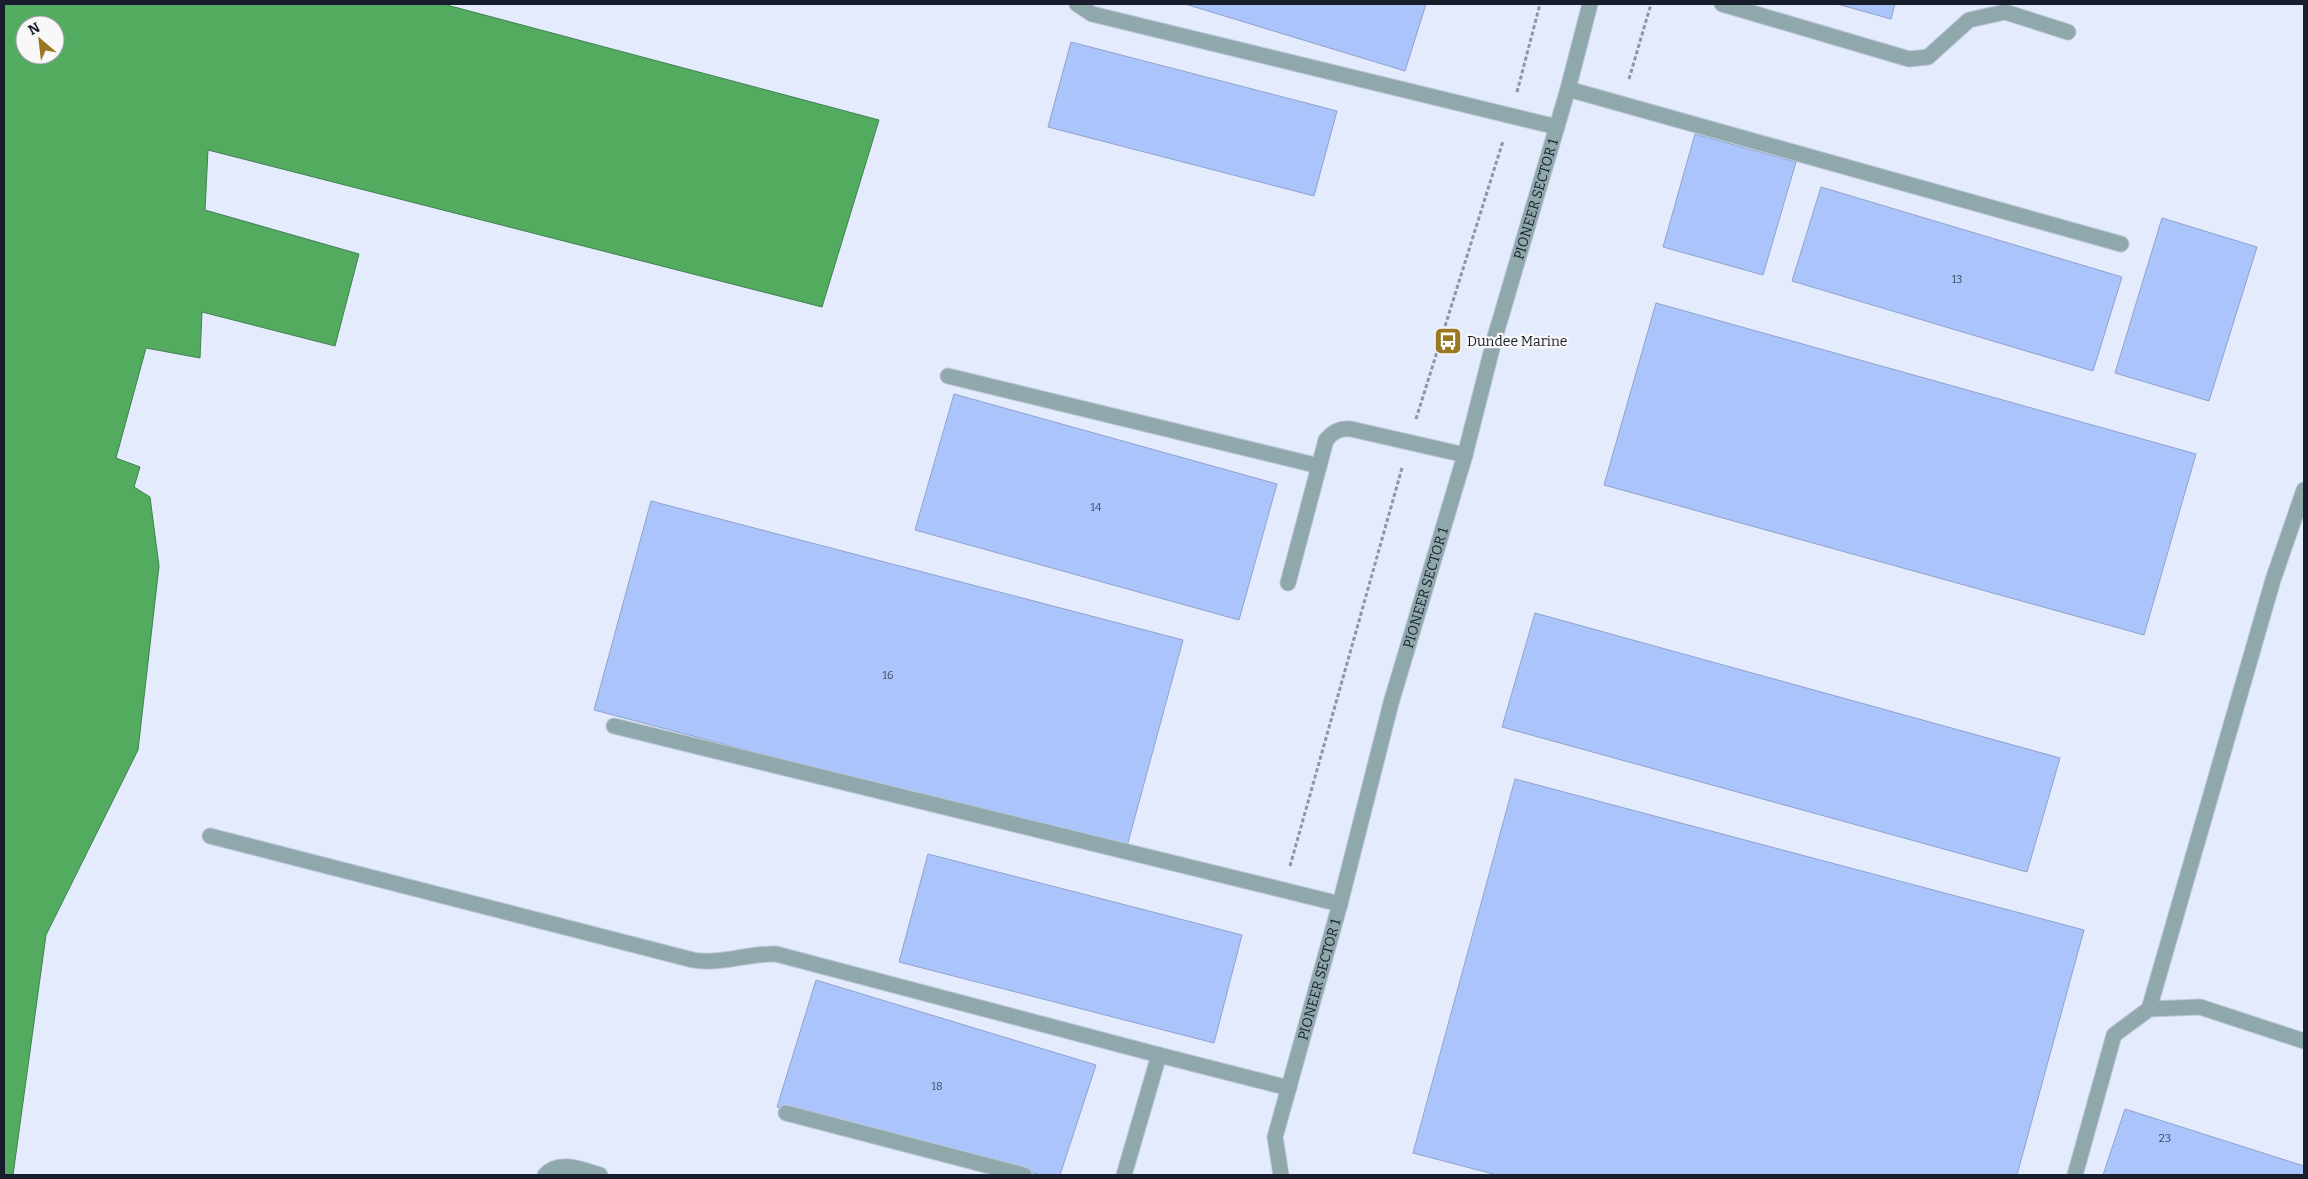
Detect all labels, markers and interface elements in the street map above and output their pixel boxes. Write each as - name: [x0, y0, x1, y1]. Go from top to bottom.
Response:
- north arrow: [15, 15, 65, 65]
- text: N: [25, 19, 43, 39]
- street label: PIONEER SECTOR 1: [1510, 137, 1562, 262]
- house number: 13: [1952, 273, 1962, 286]
- bus stop icon: Dundee Marine: [1433, 326, 1463, 356]
- place label: Dundee Marine: [1467, 333, 1567, 350]
- house number: 14: [1091, 501, 1102, 514]
- street label: PIONEER SECTOR 1: [1400, 525, 1452, 650]
- house number: 16: [883, 669, 893, 682]
- street label: PIONEER SECTOR 1: [1294, 917, 1345, 1042]
- house number: 18: [931, 1080, 943, 1093]
- house number: 23: [2159, 1132, 2171, 1145]

